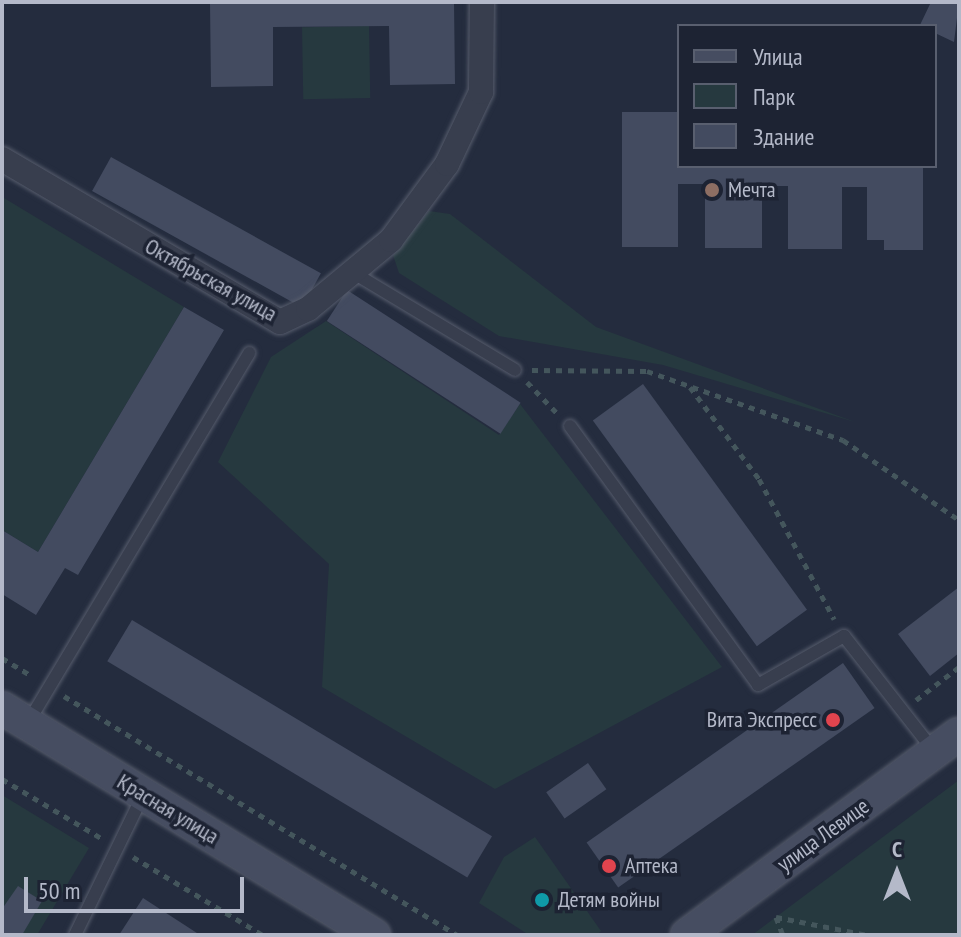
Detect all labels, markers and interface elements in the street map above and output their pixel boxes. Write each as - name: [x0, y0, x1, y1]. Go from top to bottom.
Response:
- legend: [677, 24, 937, 168]
- text: Улица: [753, 41, 803, 72]
- text: Парк: [753, 81, 795, 112]
- text: Здание: [753, 121, 814, 152]
- place label: Мечта: [728, 177, 776, 203]
- marker: Мечта: [703, 181, 721, 199]
- street label: Октябрьская улица: [140, 233, 282, 327]
- place label: Вита Экспресс: [707, 707, 817, 733]
- marker: Вита Экспресс: [824, 711, 842, 729]
- street label: Красная улица: [112, 768, 224, 850]
- street label: улица Левице: [772, 793, 874, 877]
- north arrow: [857, 833, 937, 913]
- text: С: [892, 835, 902, 863]
- place label: Аптека: [625, 853, 678, 879]
- marker: Аптека: [600, 857, 618, 875]
- scale bar: [28, 861, 248, 911]
- text: 50 m: [38, 875, 80, 906]
- place label: Детям войны: [558, 887, 660, 913]
- marker: Детям войны: [533, 891, 551, 909]

